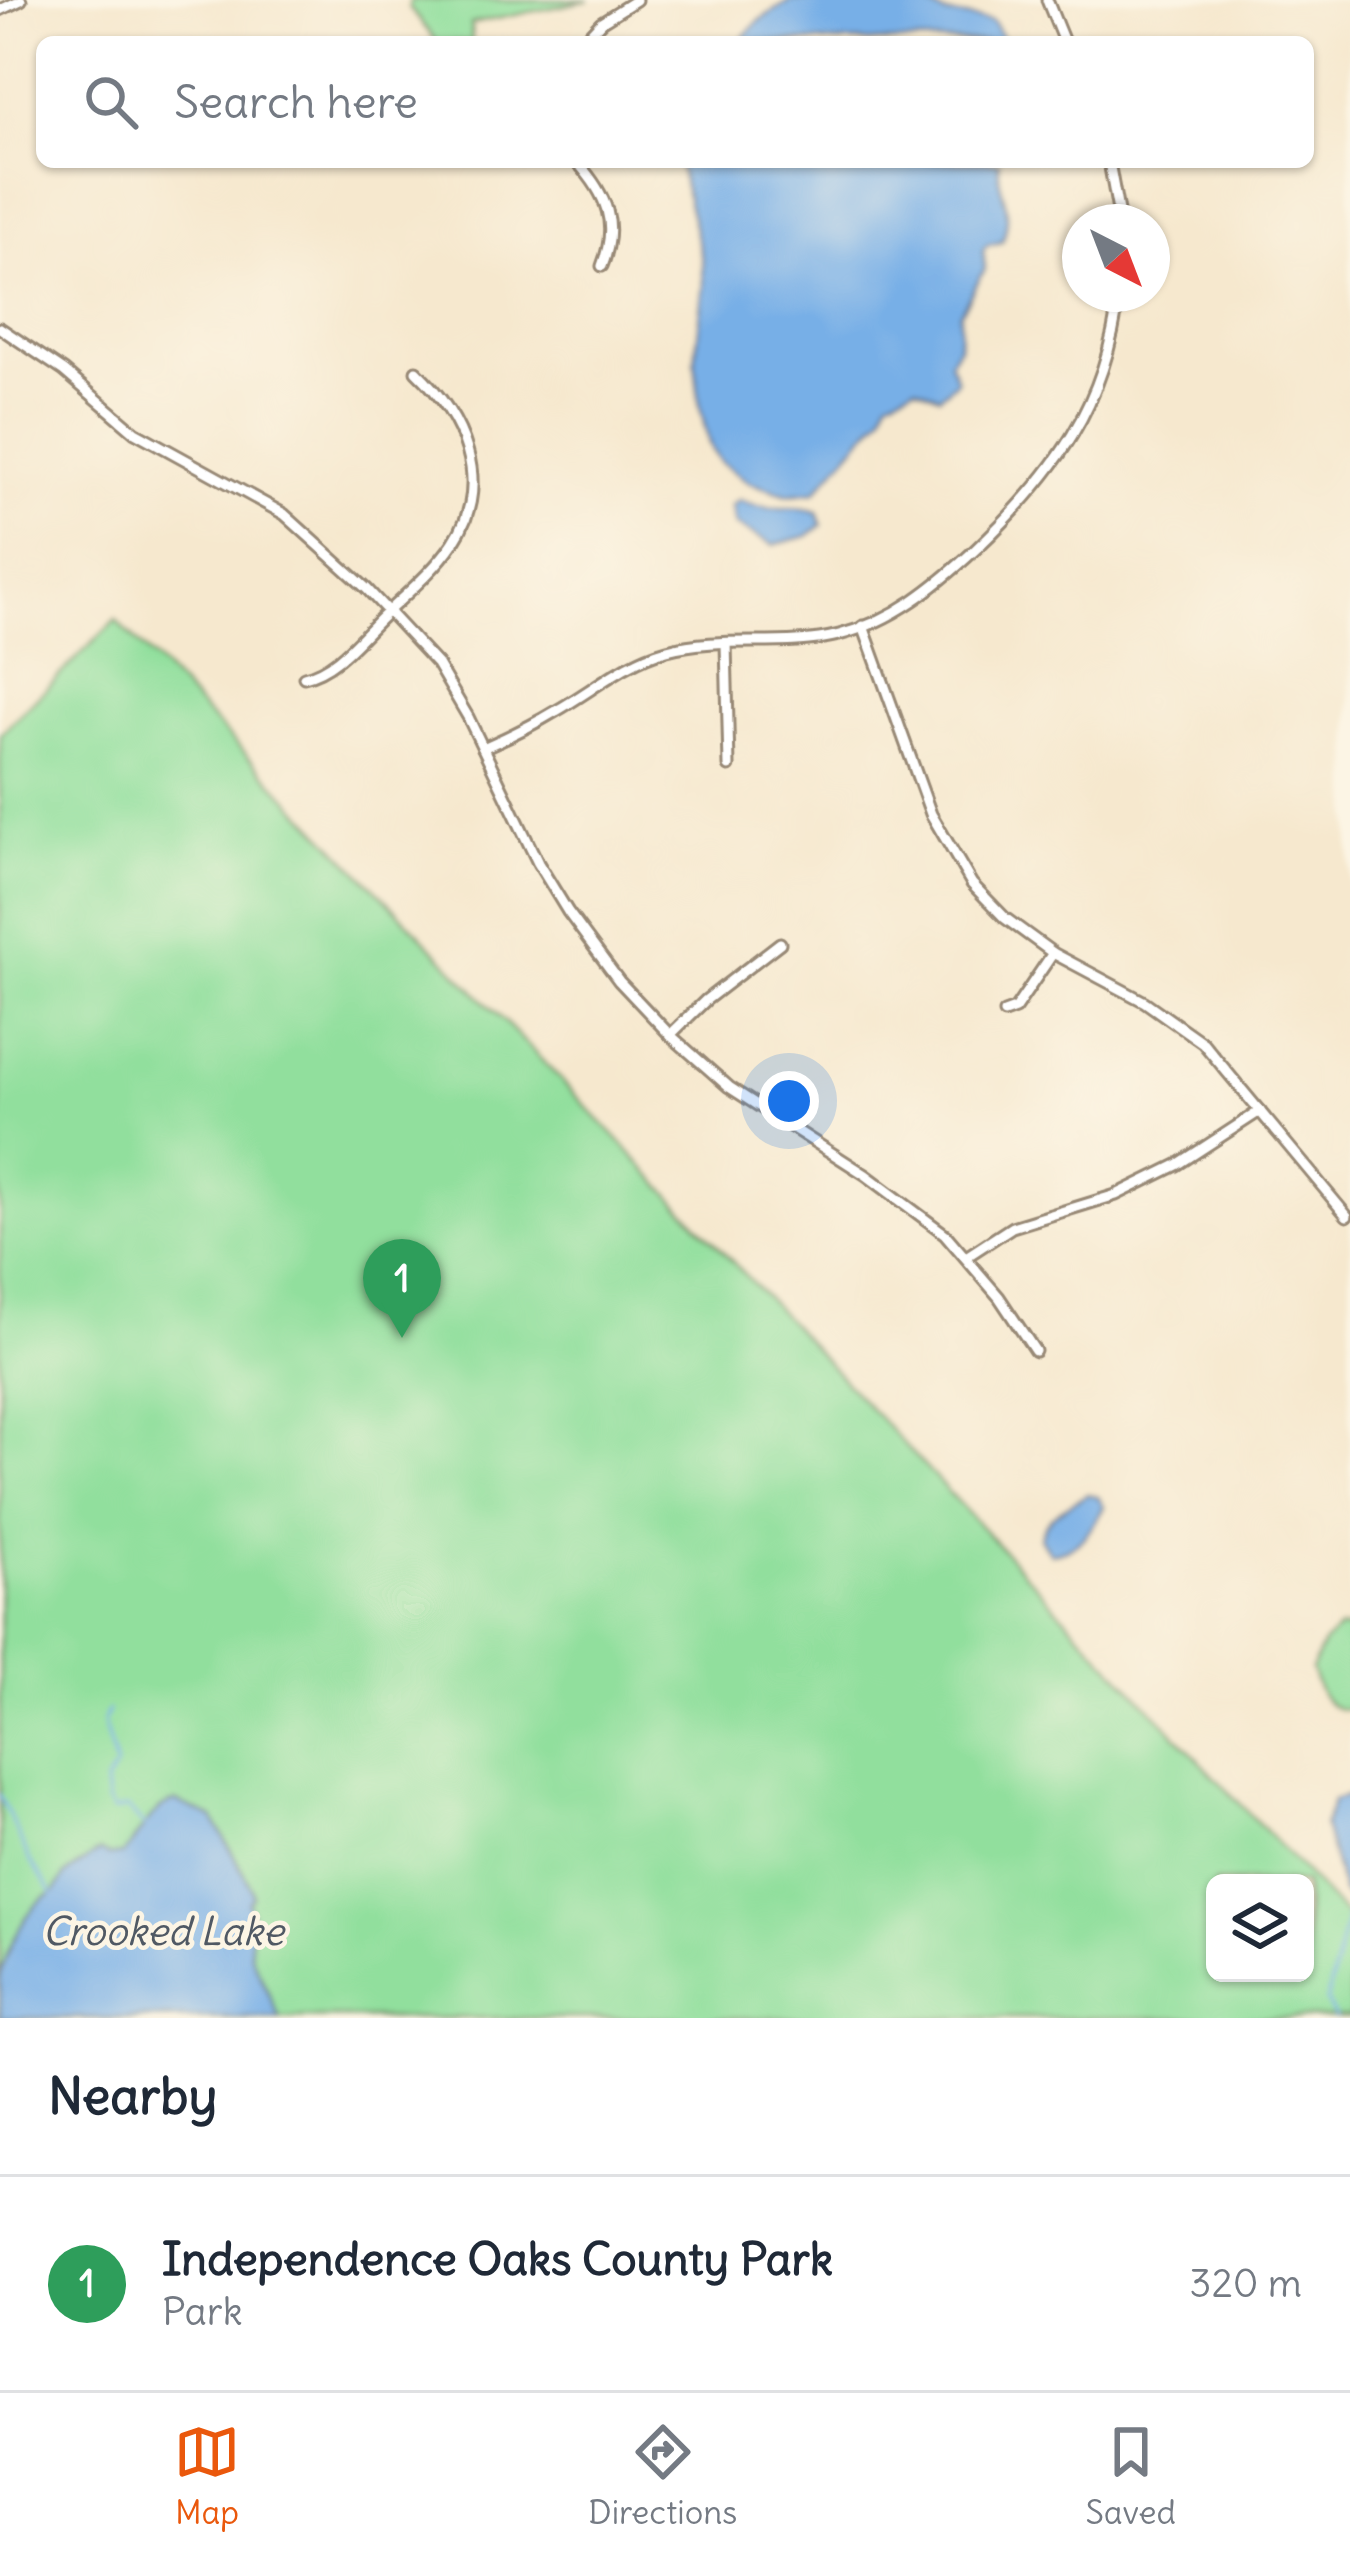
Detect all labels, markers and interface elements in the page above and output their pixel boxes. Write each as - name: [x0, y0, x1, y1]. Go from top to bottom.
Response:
- search box: [36, 36, 1314, 168]
- icon: search: [78, 69, 144, 135]
- text: Search here: [174, 74, 418, 130]
- north arrow: [1062, 204, 1170, 312]
- your location: [759, 1071, 819, 1131]
- pin: 1: [363, 1239, 441, 1338]
- map controls: [1206, 1874, 1314, 1982]
- button: layers: [1206, 1874, 1314, 1982]
- water label: Crooked Lake: [42, 1907, 287, 1956]
- text: Nearby: [48, 2064, 217, 2128]
- text: Independence Oaks County Park: [162, 2231, 833, 2287]
- text: 1: [79, 2259, 95, 2308]
- text: 320 m: [1189, 2259, 1302, 2308]
- text: Park: [162, 2287, 243, 2336]
- tab: Map: [174, 2419, 240, 2533]
- tab: Directions: [588, 2419, 737, 2533]
- tab: Saved: [1086, 2419, 1176, 2533]

